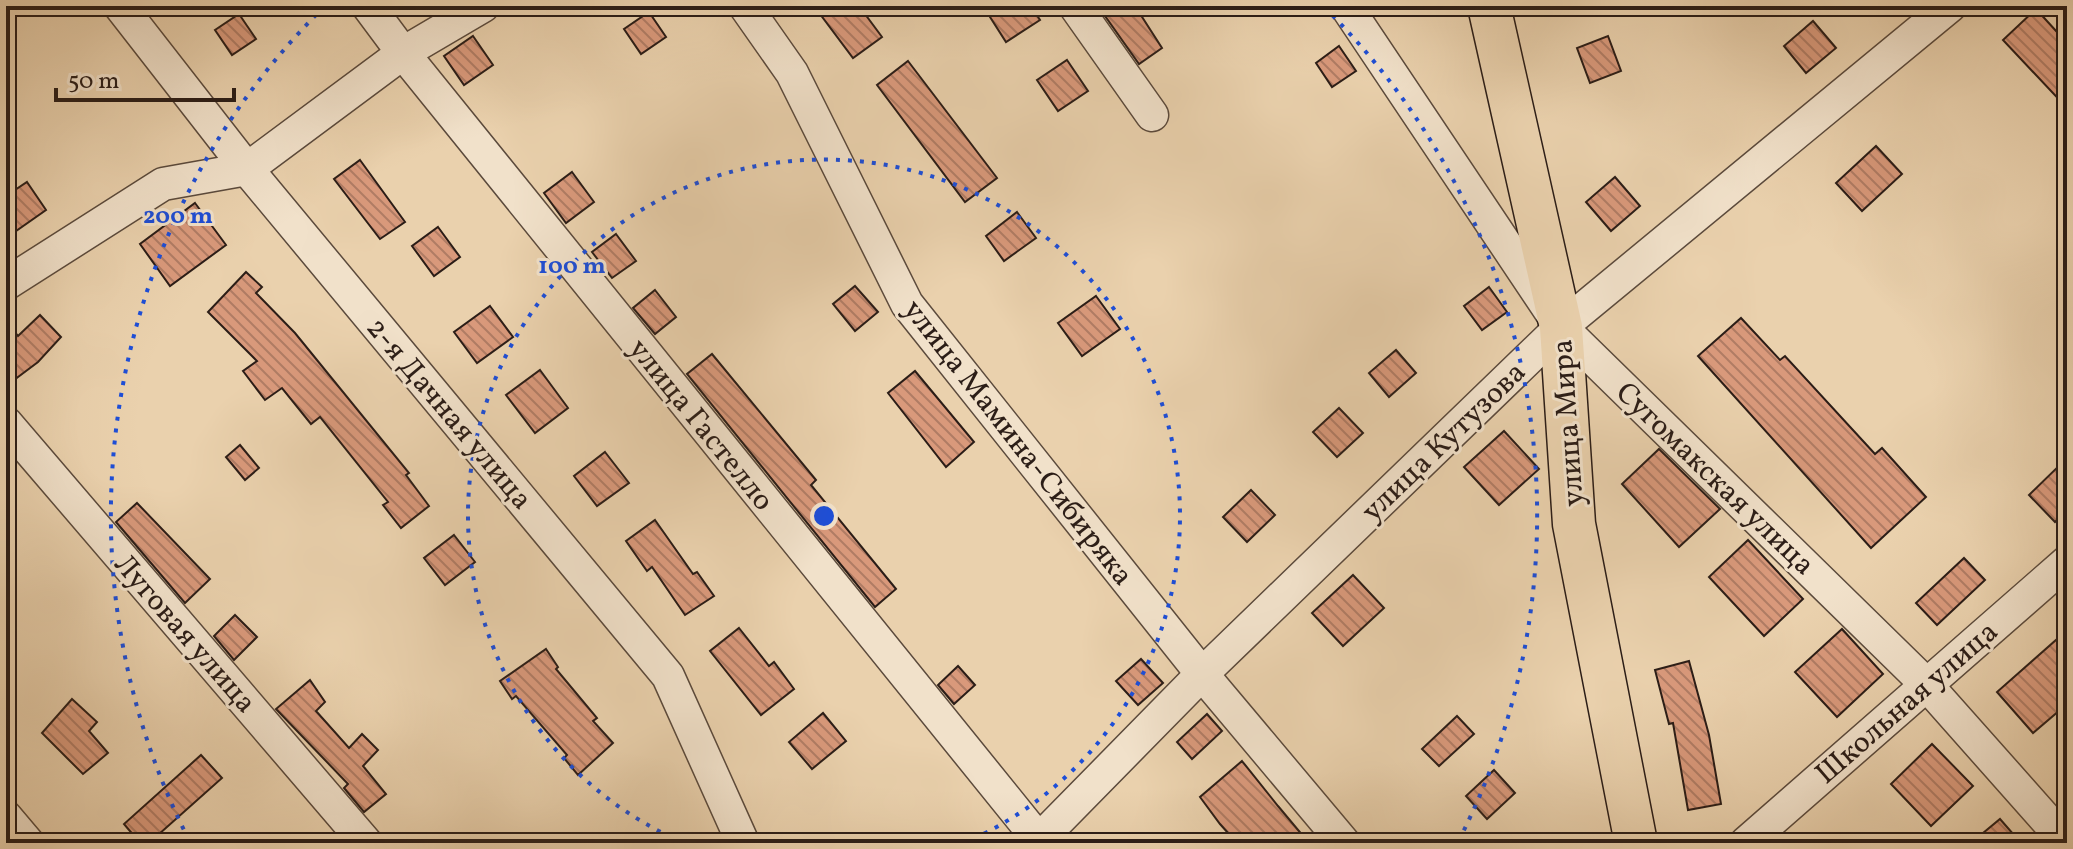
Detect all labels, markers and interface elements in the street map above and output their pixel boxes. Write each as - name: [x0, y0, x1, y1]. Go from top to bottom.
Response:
- scale bar: [56, 52, 234, 102]
- text: 50 m: [68, 65, 120, 99]
- text: 200 m: [143, 200, 213, 234]
- text: 100 m: [538, 250, 606, 284]
- street label: улица Мамина-Сибиряка: [892, 291, 1143, 595]
- street label: 2-я Дачная улица: [355, 309, 541, 519]
- street label: улица Гастелло: [618, 330, 783, 520]
- street label: улица Мира: [1542, 338, 1596, 508]
- street label: улица Кутузова: [1353, 353, 1536, 532]
- street label: Сугомакская улица: [1606, 373, 1824, 586]
- centre of rings: [810, 502, 838, 530]
- street label: Луговая улица: [103, 546, 266, 723]
- street label: Школьная улица: [1807, 612, 2008, 795]

